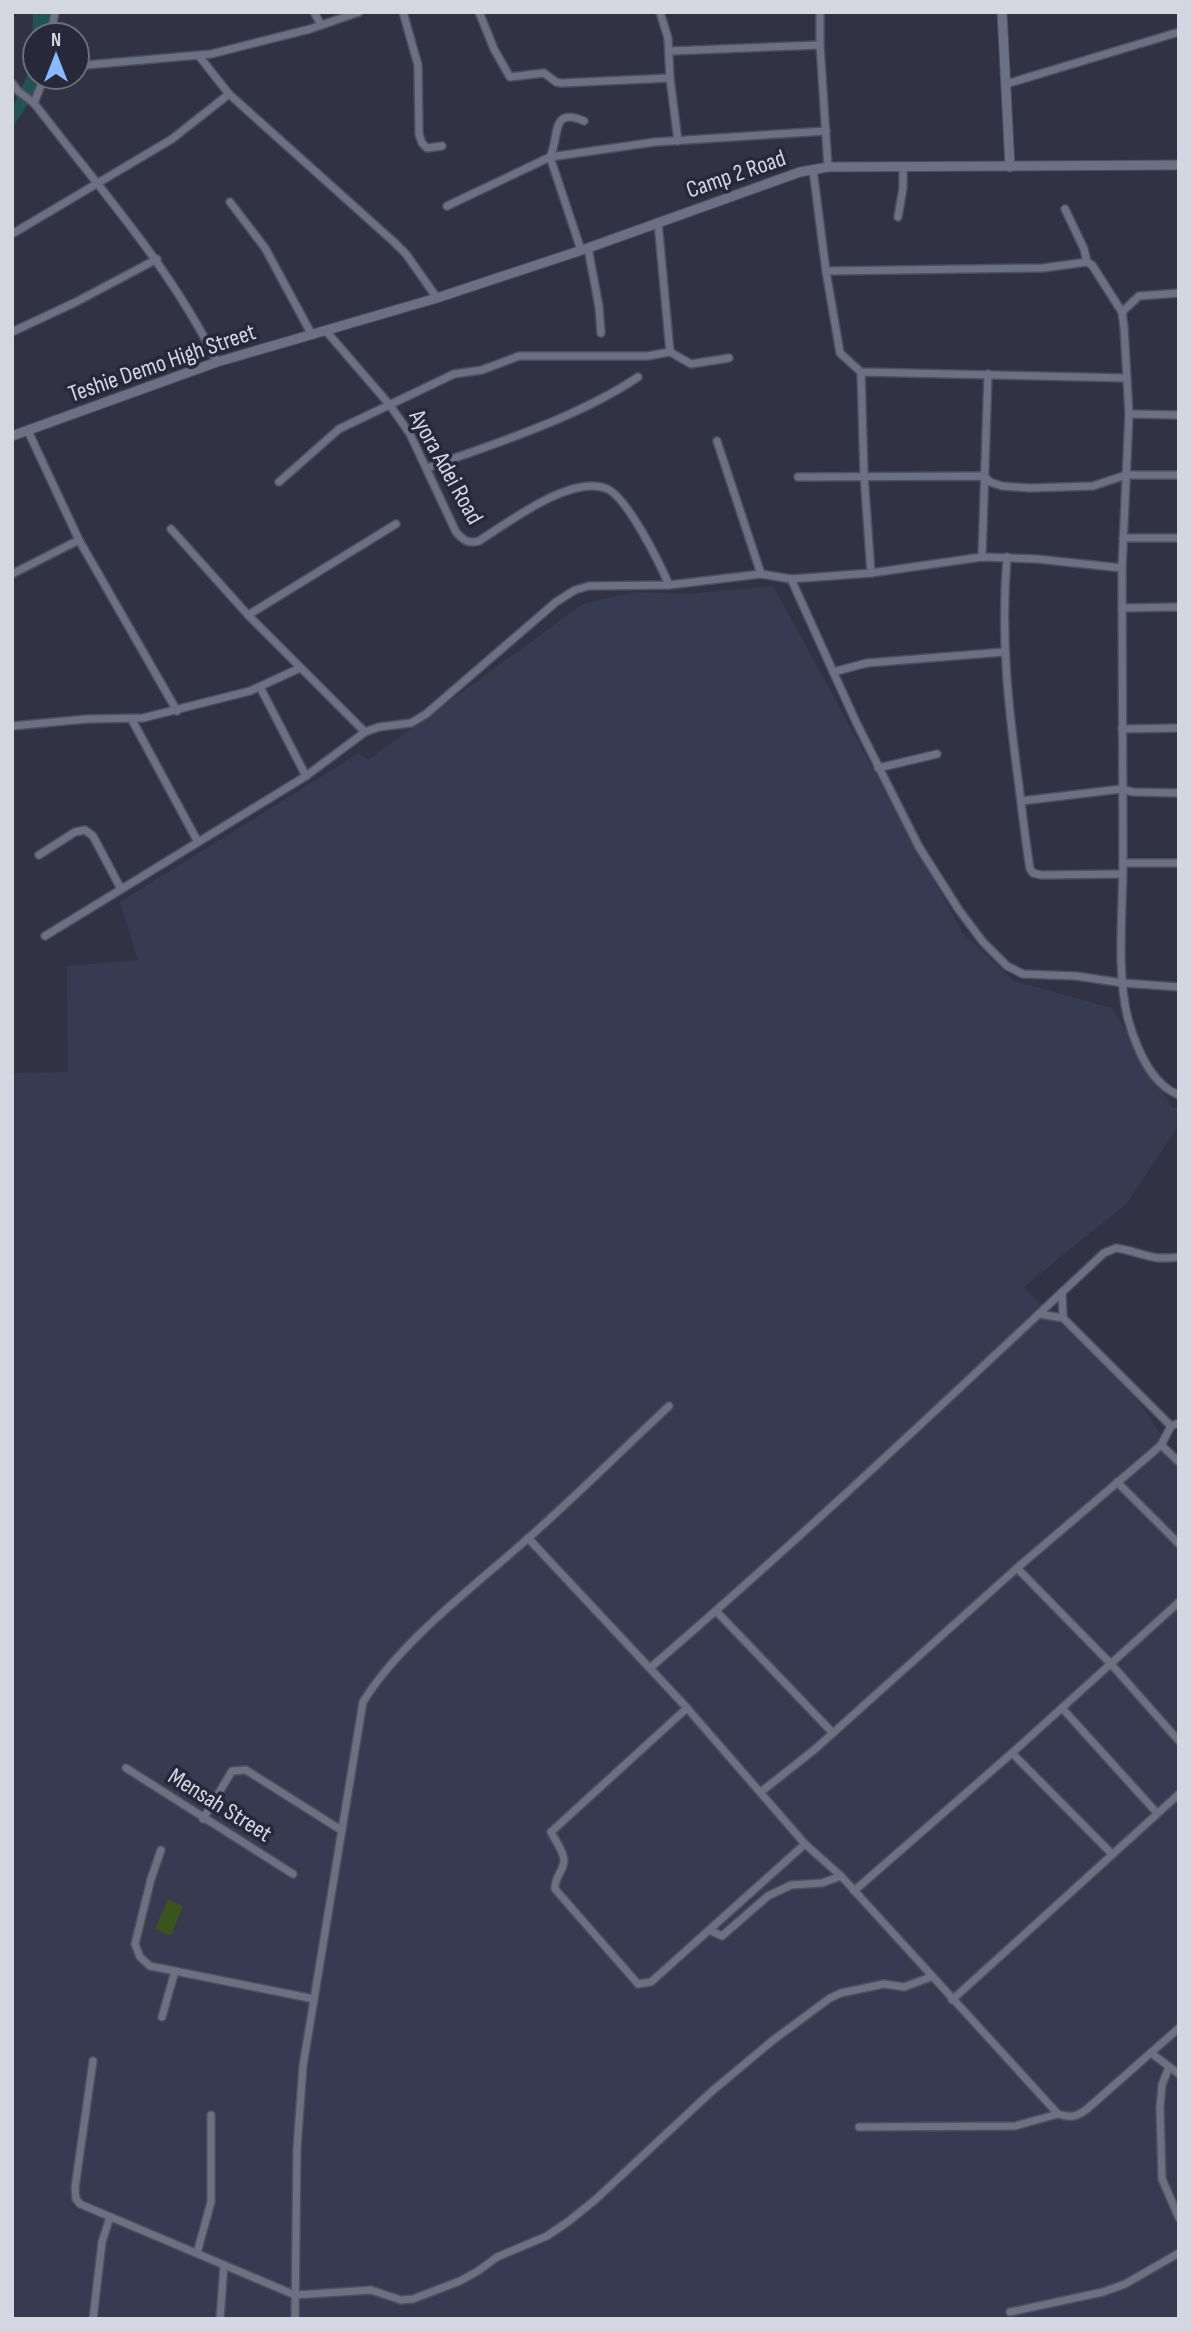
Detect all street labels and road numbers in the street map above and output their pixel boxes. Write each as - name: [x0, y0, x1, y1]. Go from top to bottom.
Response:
- street label: Camp 2 Road: [682, 143, 790, 205]
- street label: Teshie Demo High Street: [65, 317, 259, 409]
- street label: Ayora Adei Road: [402, 404, 489, 529]
- street label: Mensah Street: [163, 1762, 277, 1848]

